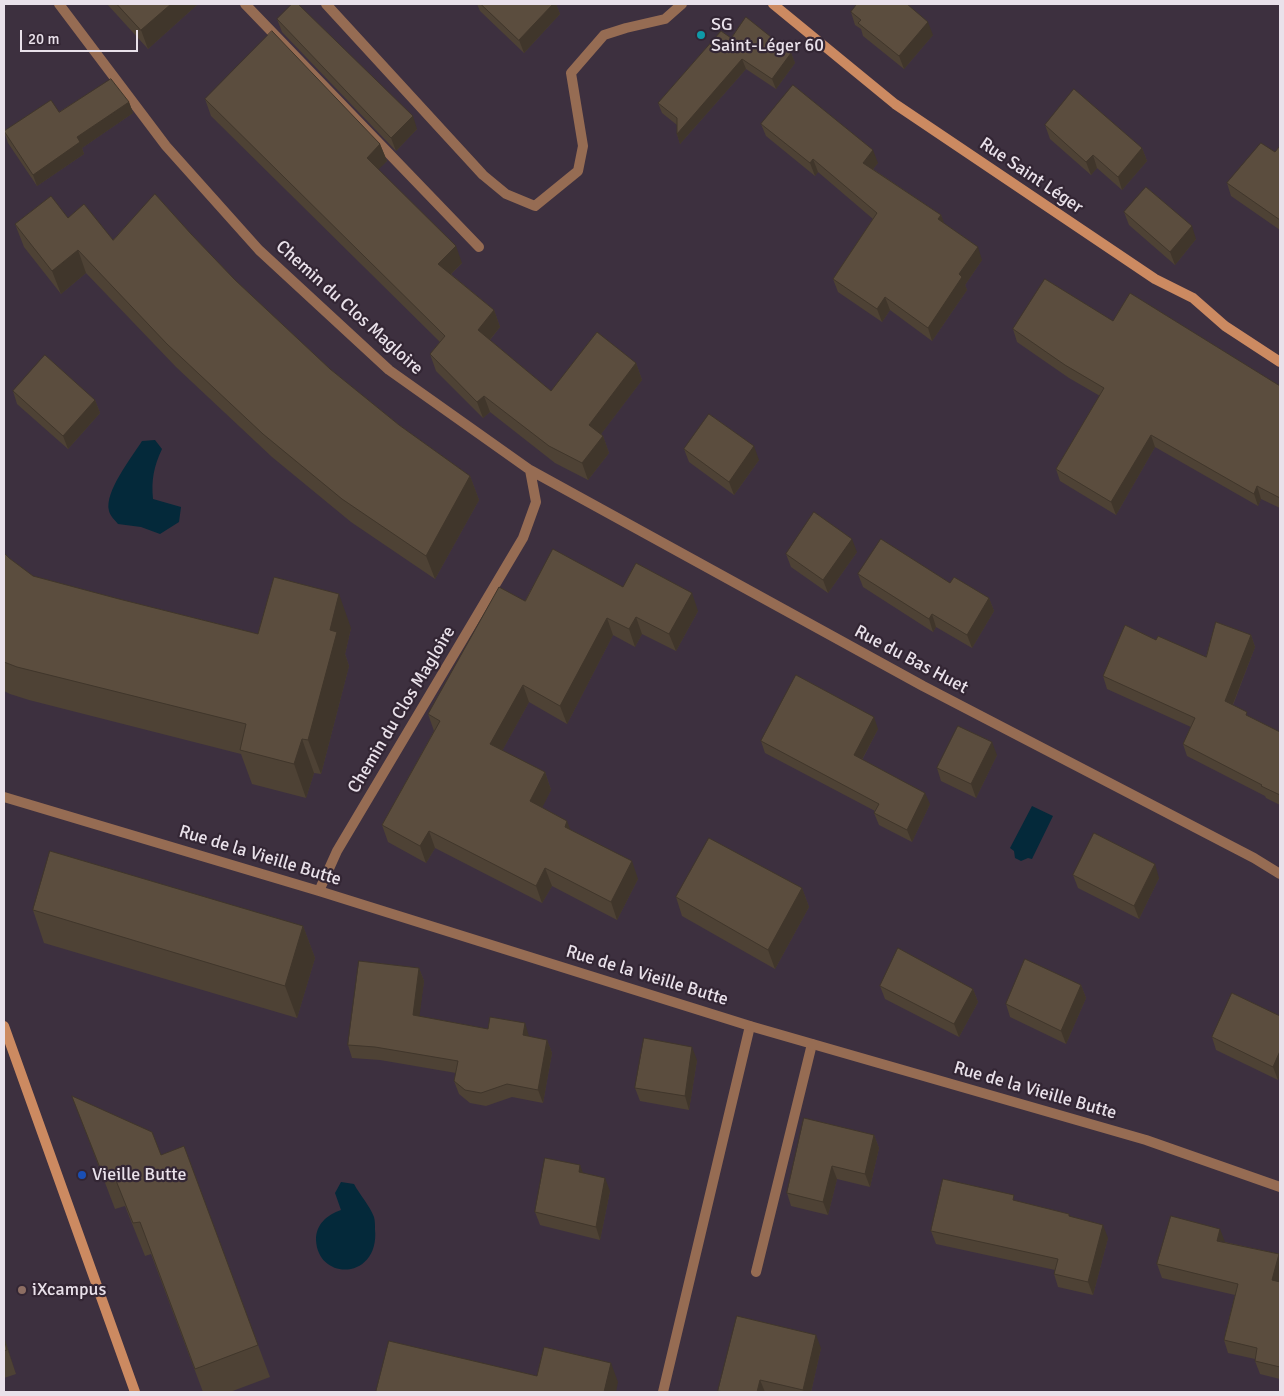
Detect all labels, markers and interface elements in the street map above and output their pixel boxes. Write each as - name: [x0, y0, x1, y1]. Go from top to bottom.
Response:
- place label: SG Saint-Léger 60: [711, 14, 824, 56]
- scale bar: [22, 20, 140, 52]
- marker: SG Saint-Léger 60: [695, 29, 707, 41]
- text: 20 m: [28, 30, 59, 48]
- street label: Rue Saint Léger: [975, 133, 1087, 219]
- street label: Chemin du Clos Magloire: [271, 236, 427, 380]
- street label: Rue du Bas Huet: [850, 621, 972, 699]
- street label: Chemin du Clos Magloire: [344, 623, 460, 797]
- street label: Rue de la Vieille Butte: [176, 821, 344, 891]
- street label: Rue de la Vieille Butte: [563, 941, 731, 1011]
- street label: Rue de la Vieille Butte: [951, 1057, 1119, 1125]
- place label: Vieille Butte: [92, 1164, 186, 1186]
- marker: Vieille Butte: [76, 1169, 88, 1181]
- place label: iXcampus: [32, 1279, 106, 1301]
- marker: iXcampus: [16, 1284, 28, 1296]

